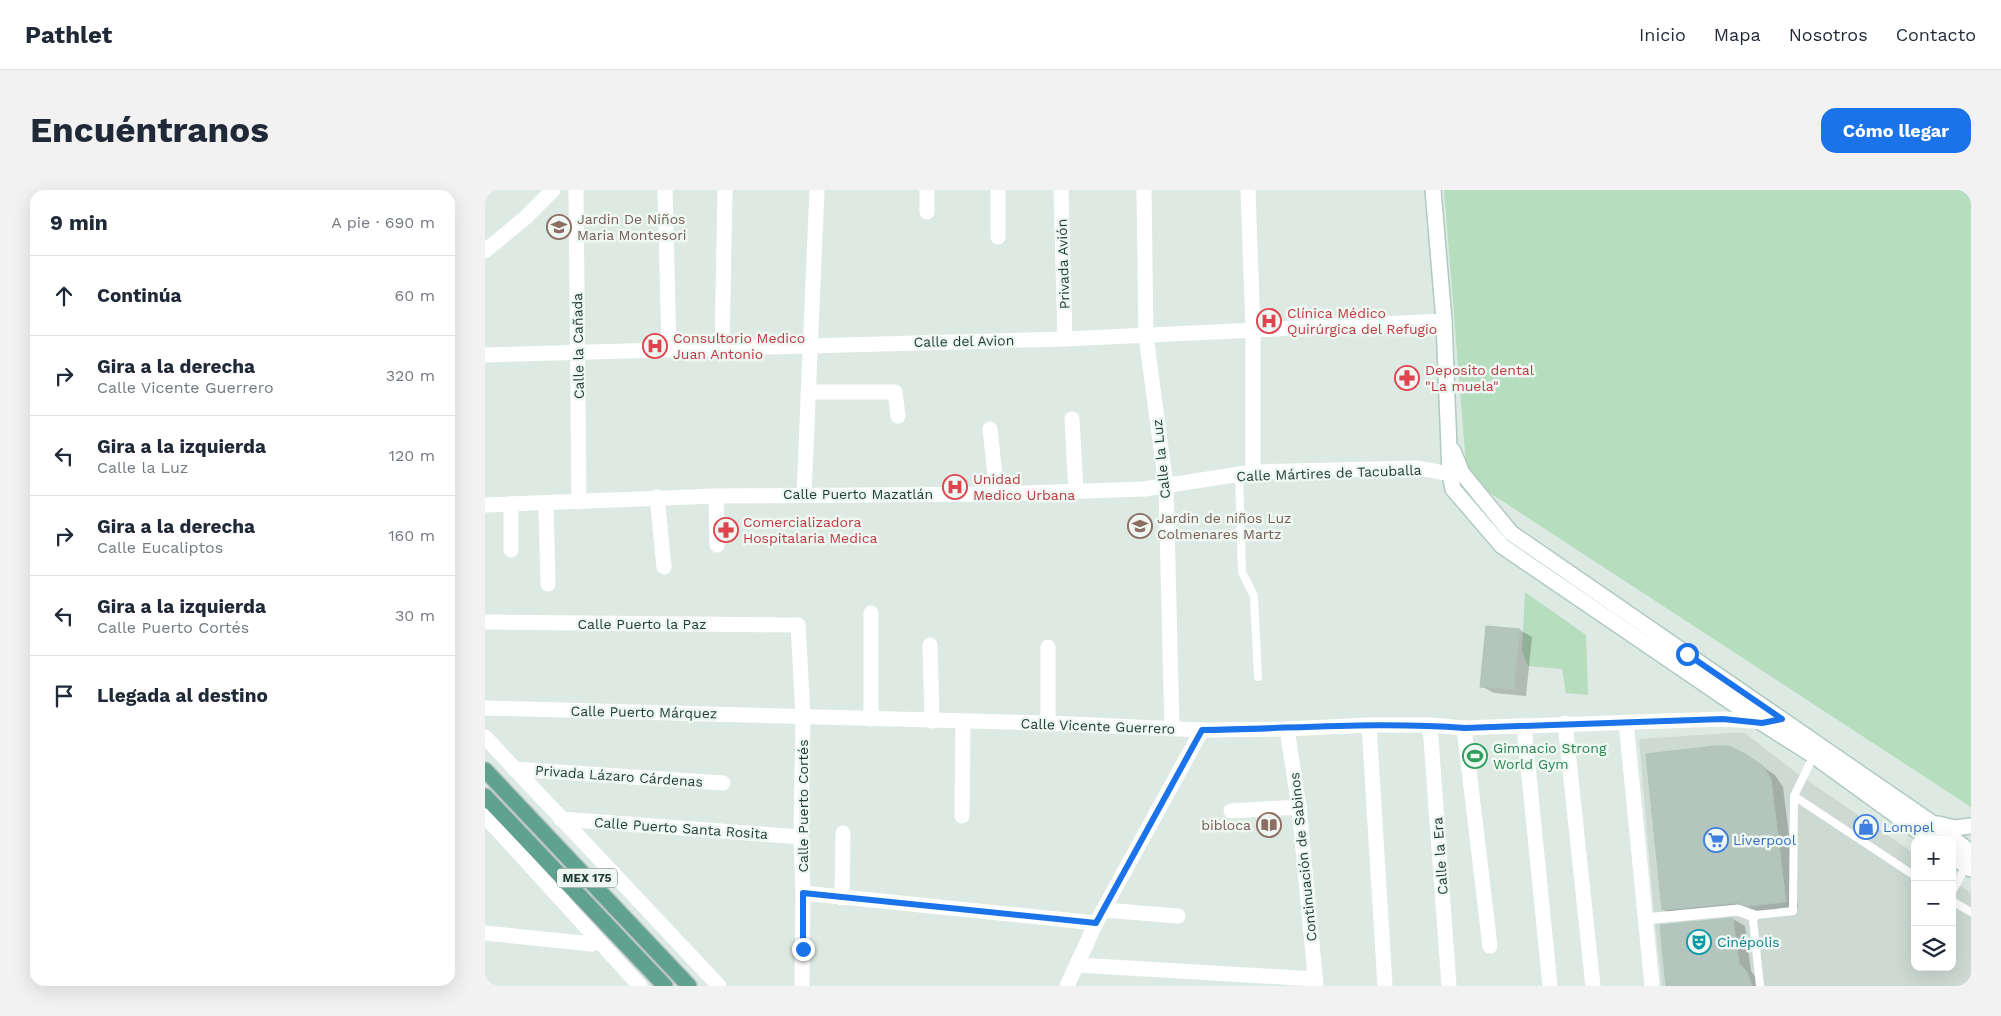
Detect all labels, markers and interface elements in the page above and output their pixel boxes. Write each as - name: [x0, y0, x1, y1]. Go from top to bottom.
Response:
- text: Pathlet: [25, 21, 112, 49]
- text: Inicio: [1639, 24, 1686, 45]
- text: Mapa: [1714, 24, 1761, 45]
- text: Nosotros: [1789, 24, 1868, 45]
- text: Contacto: [1896, 24, 1976, 45]
- button: Cómo llegar: [1821, 108, 1971, 153]
- text: Encuéntranos: [30, 109, 269, 151]
- text: 9 min: [50, 210, 108, 235]
- place label: Jardin De Niños Maria Montesori: [577, 211, 687, 243]
- text: A pie · 690 m: [331, 213, 435, 232]
- school or university icon: Jardin De Niños Maria Montesori: [546, 214, 572, 240]
- street label: Privada Avión: [1053, 219, 1073, 309]
- icon: ahead: [50, 282, 78, 310]
- text: Continúa: [97, 284, 181, 307]
- text: 60 m: [395, 286, 435, 305]
- street label: Calle la Cañada: [569, 293, 587, 399]
- place label: Clínica Médico Quirúrgica del Refugio: [1287, 305, 1437, 337]
- hospital icon: Clínica Médico Quirúrgica del Refugio: [1256, 308, 1282, 334]
- place label: Consultorio Medico Juan Antonio: [673, 330, 805, 362]
- street label: Calle del Avion: [914, 332, 1014, 350]
- hospital icon: Consultorio Medico Juan Antonio: [642, 333, 668, 359]
- text: Gira a la derecha: [97, 355, 255, 378]
- icon: right: [50, 362, 78, 390]
- place label: Deposito dental "La muela": [1425, 362, 1535, 394]
- pharmacy icon: Deposito dental "La muela": [1394, 365, 1420, 391]
- text: 320 m: [386, 366, 435, 385]
- text: Calle Vicente Guerrero: [97, 378, 274, 397]
- street label: Calle la Luz: [1149, 418, 1173, 500]
- text: Gira a la izquierda: [97, 435, 266, 458]
- icon: left: [50, 442, 78, 470]
- text: 120 m: [389, 446, 435, 465]
- text: Calle la Luz: [97, 458, 188, 477]
- street label: Calle Mártires de Tacuballa: [1236, 462, 1422, 484]
- place label: Unidad Medico Urbana: [973, 471, 1075, 503]
- hospital icon: Unidad Medico Urbana: [942, 474, 968, 500]
- street label: Calle Puerto Mazatlán: [783, 486, 933, 502]
- place label: Jardin de niños Luz Colmenares Martz: [1157, 510, 1292, 542]
- school or university icon: Jardin de niños Luz Colmenares Martz: [1127, 513, 1153, 539]
- place label: Comercializadora Hospitalaria Medica: [743, 514, 878, 546]
- text: Gira a la derecha: [97, 515, 255, 538]
- pharmacy icon: Comercializadora Hospitalaria Medica: [713, 517, 739, 543]
- icon: right: [50, 522, 78, 550]
- text: 160 m: [388, 526, 435, 545]
- text: Calle Eucaliptos: [97, 538, 223, 557]
- text: Gira a la izquierda: [97, 595, 266, 618]
- icon: left: [50, 602, 78, 630]
- text: 30 m: [395, 606, 435, 625]
- street label: Calle Puerto la Paz: [577, 616, 707, 632]
- text: Calle Puerto Cortés: [97, 618, 249, 637]
- route start: [1676, 643, 1699, 666]
- icon: arrive: [50, 682, 78, 710]
- text: Llegada al destino: [97, 684, 268, 707]
- street label: Calle Puerto Márquez: [570, 703, 718, 721]
- street label: Calle Vicente Guerrero: [1021, 715, 1175, 737]
- street label: Calle Puerto Cortés: [795, 739, 811, 873]
- place label: Gimnacio Strong World Gym: [1493, 740, 1607, 772]
- sports icon: Gimnacio Strong World Gym: [1462, 743, 1488, 769]
- street label: Privada Lázaro Cárdenas: [534, 762, 704, 790]
- street label: Continuación de Sabinos: [1286, 772, 1320, 942]
- library icon: bibloca: [1256, 812, 1282, 838]
- street label: Calle Puerto Santa Rosita: [593, 814, 769, 842]
- shop icon: Lompel: [1853, 814, 1879, 840]
- street label: Calle la Era: [1429, 816, 1451, 895]
- place label: bibloca: [1201, 817, 1251, 833]
- place label: Lompel: [1883, 819, 1935, 835]
- supermarket icon: Liverpool: [1703, 827, 1729, 853]
- place label: Liverpool: [1733, 832, 1797, 848]
- map controls: [1911, 836, 1956, 971]
- button: +: [1911, 836, 1956, 881]
- road number: MEX 175: [557, 868, 617, 888]
- button: −: [1911, 881, 1956, 926]
- button: layers: [1911, 926, 1956, 971]
- theatre icon: Cinépolis: [1686, 929, 1712, 955]
- place label: Cinépolis: [1717, 934, 1780, 950]
- route end: [792, 938, 815, 961]

